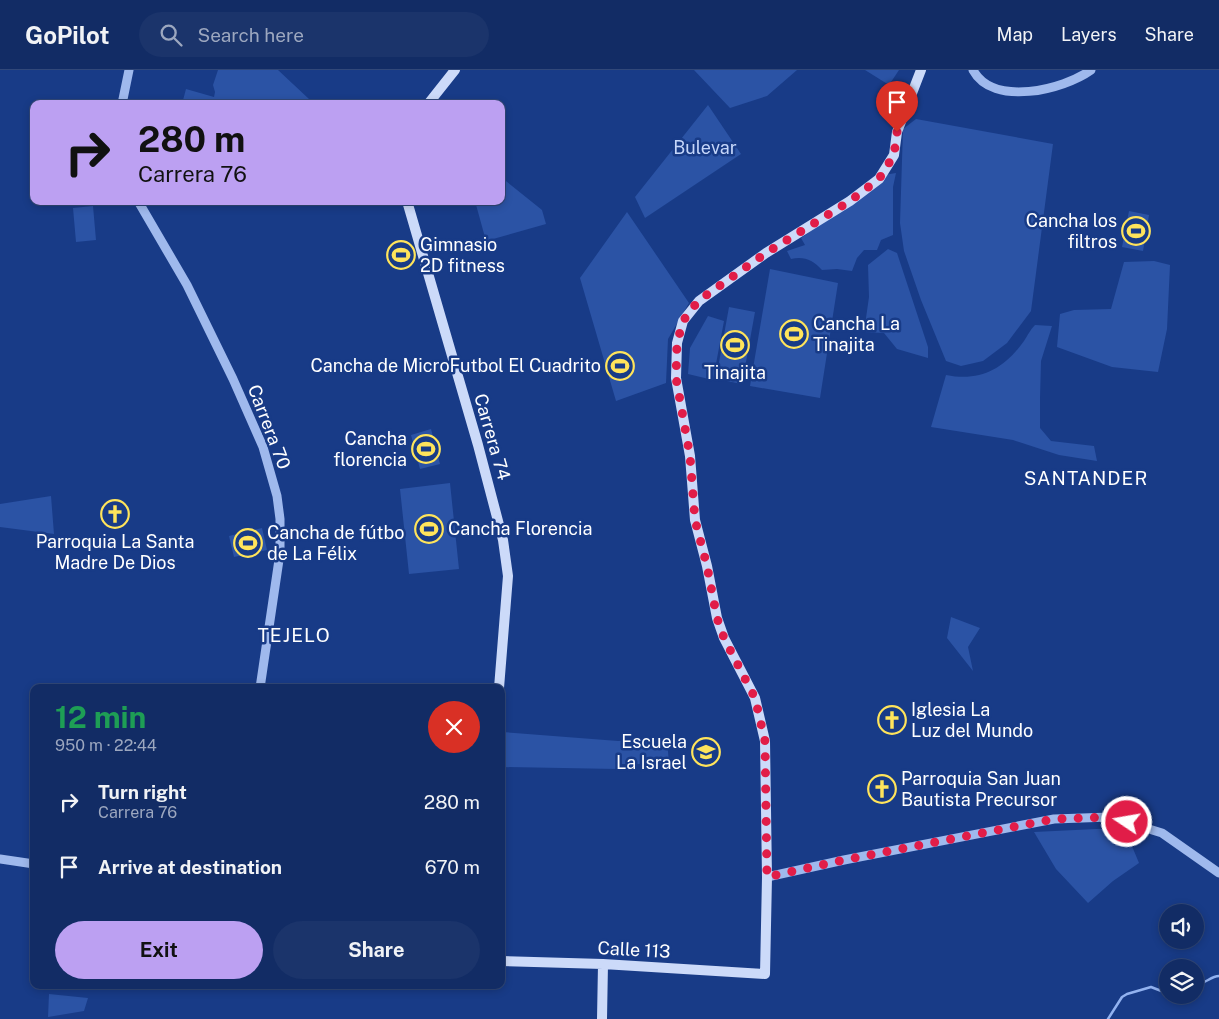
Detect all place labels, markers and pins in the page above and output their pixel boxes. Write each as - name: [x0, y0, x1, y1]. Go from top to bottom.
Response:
- pin: [876, 81, 918, 132]
- place label: Cancha los filtros: [1026, 210, 1117, 252]
- sports icon: Cancha los filtros: [1121, 216, 1151, 246]
- place label: Gimnasio 2D fitness: [420, 234, 505, 276]
- sports icon: Gimnasio 2D fitness: [386, 240, 416, 270]
- place label: Cancha La Tinajita: [813, 313, 900, 355]
- sports icon: Cancha La Tinajita: [779, 319, 809, 349]
- sports icon: Tinajita: [720, 330, 750, 360]
- sports icon: Cancha de MicroFutbol El Cuadrito: [605, 351, 635, 381]
- place label: Cancha de MicroFutbol El Cuadrito: [311, 355, 601, 376]
- place label: Tinajita: [704, 362, 766, 383]
- place label: Cancha florencia: [333, 428, 407, 470]
- sports icon: Cancha florencia: [411, 434, 441, 464]
- church icon: Parroquia La Santa Madre De Dios: [100, 499, 130, 529]
- sports icon: Cancha Florencia: [414, 514, 444, 544]
- place label: Cancha Florencia: [448, 518, 592, 539]
- place label: Cancha de fútbo de La Félix: [267, 522, 404, 564]
- sports icon: Cancha de fútbo de La Félix: [233, 528, 263, 558]
- place label: Parroquia La Santa Madre De Dios: [36, 531, 194, 573]
- place label: Iglesia La Luz del Mundo: [911, 699, 1033, 741]
- church icon: Iglesia La Luz del Mundo: [877, 705, 907, 735]
- place label: Escuela La Israel: [616, 731, 687, 773]
- school or university icon: Escuela La Israel: [691, 737, 721, 767]
- place label: Parroquia San Juan Bautista Precursor: [901, 768, 1061, 810]
- church icon: Parroquia San Juan Bautista Precursor: [867, 774, 897, 804]

